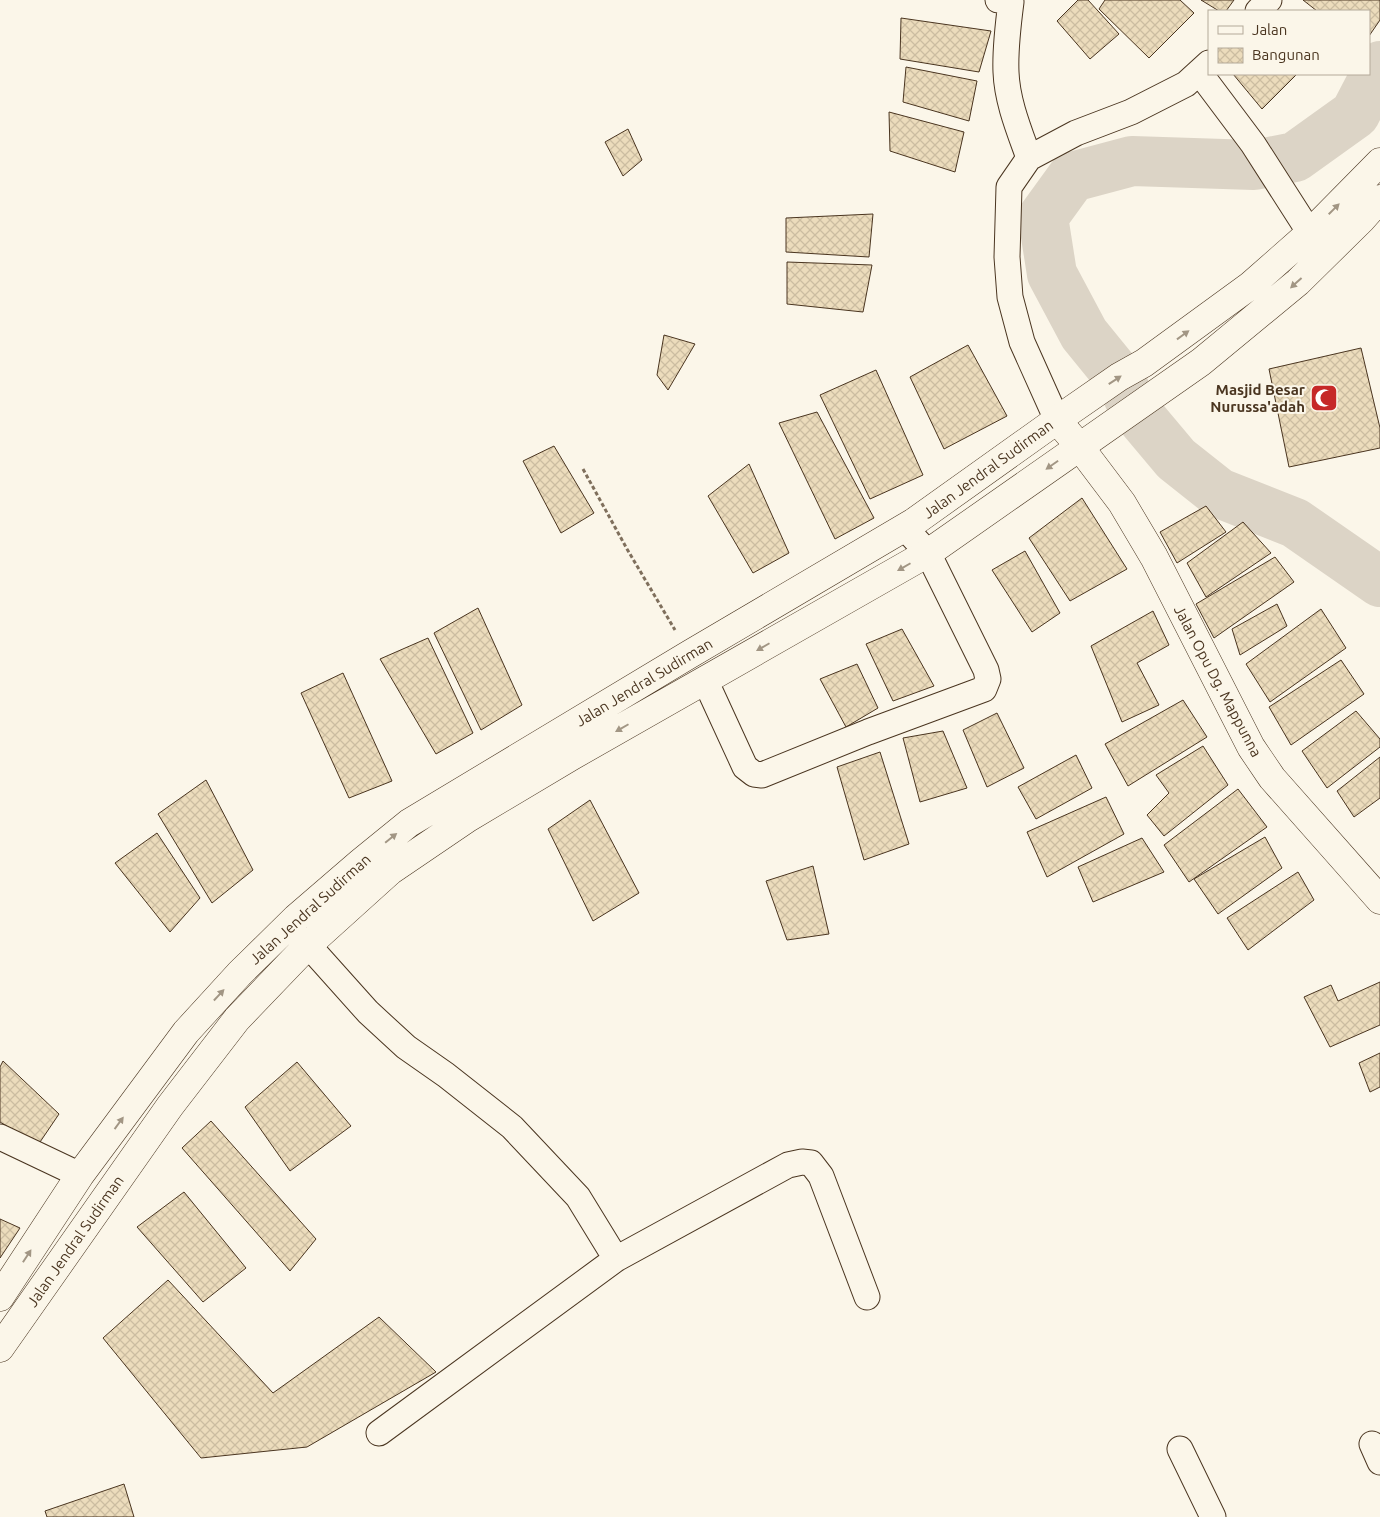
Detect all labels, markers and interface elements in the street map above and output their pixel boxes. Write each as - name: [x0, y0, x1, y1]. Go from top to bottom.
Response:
- legend: [1208, 10, 1370, 75]
- text: Jalan: [1252, 21, 1287, 38]
- text: Bangunan: [1252, 46, 1320, 63]
- one-way arrow: [1328, 203, 1340, 215]
- one-way arrow: [1290, 277, 1303, 288]
- one-way arrow: [1176, 330, 1190, 340]
- one-way arrow: [1108, 375, 1122, 385]
- place label: Masjid Besar Nurussa'adah: [1210, 381, 1306, 415]
- mosque icon: Masjid Besar Nurussa'adah: [1309, 383, 1339, 413]
- street label: Jalan Jendral Sudirman: [920, 416, 1056, 522]
- one-way arrow: [1046, 460, 1059, 470]
- one-way arrow: [897, 562, 911, 571]
- street label: Jalan Opu Dg. Mappunna: [1171, 602, 1265, 760]
- street label: Jalan Jendral Sudirman: [573, 634, 715, 730]
- one-way arrow: [756, 643, 769, 652]
- one-way arrow: [615, 723, 628, 732]
- one-way arrow: [384, 833, 397, 844]
- street label: Jalan Jendral Sudirman: [246, 850, 374, 968]
- one-way arrow: [213, 989, 225, 1001]
- one-way arrow: [114, 1116, 124, 1130]
- street label: Jalan Jendral Sudirman: [23, 1172, 127, 1310]
- one-way arrow: [22, 1250, 32, 1263]

